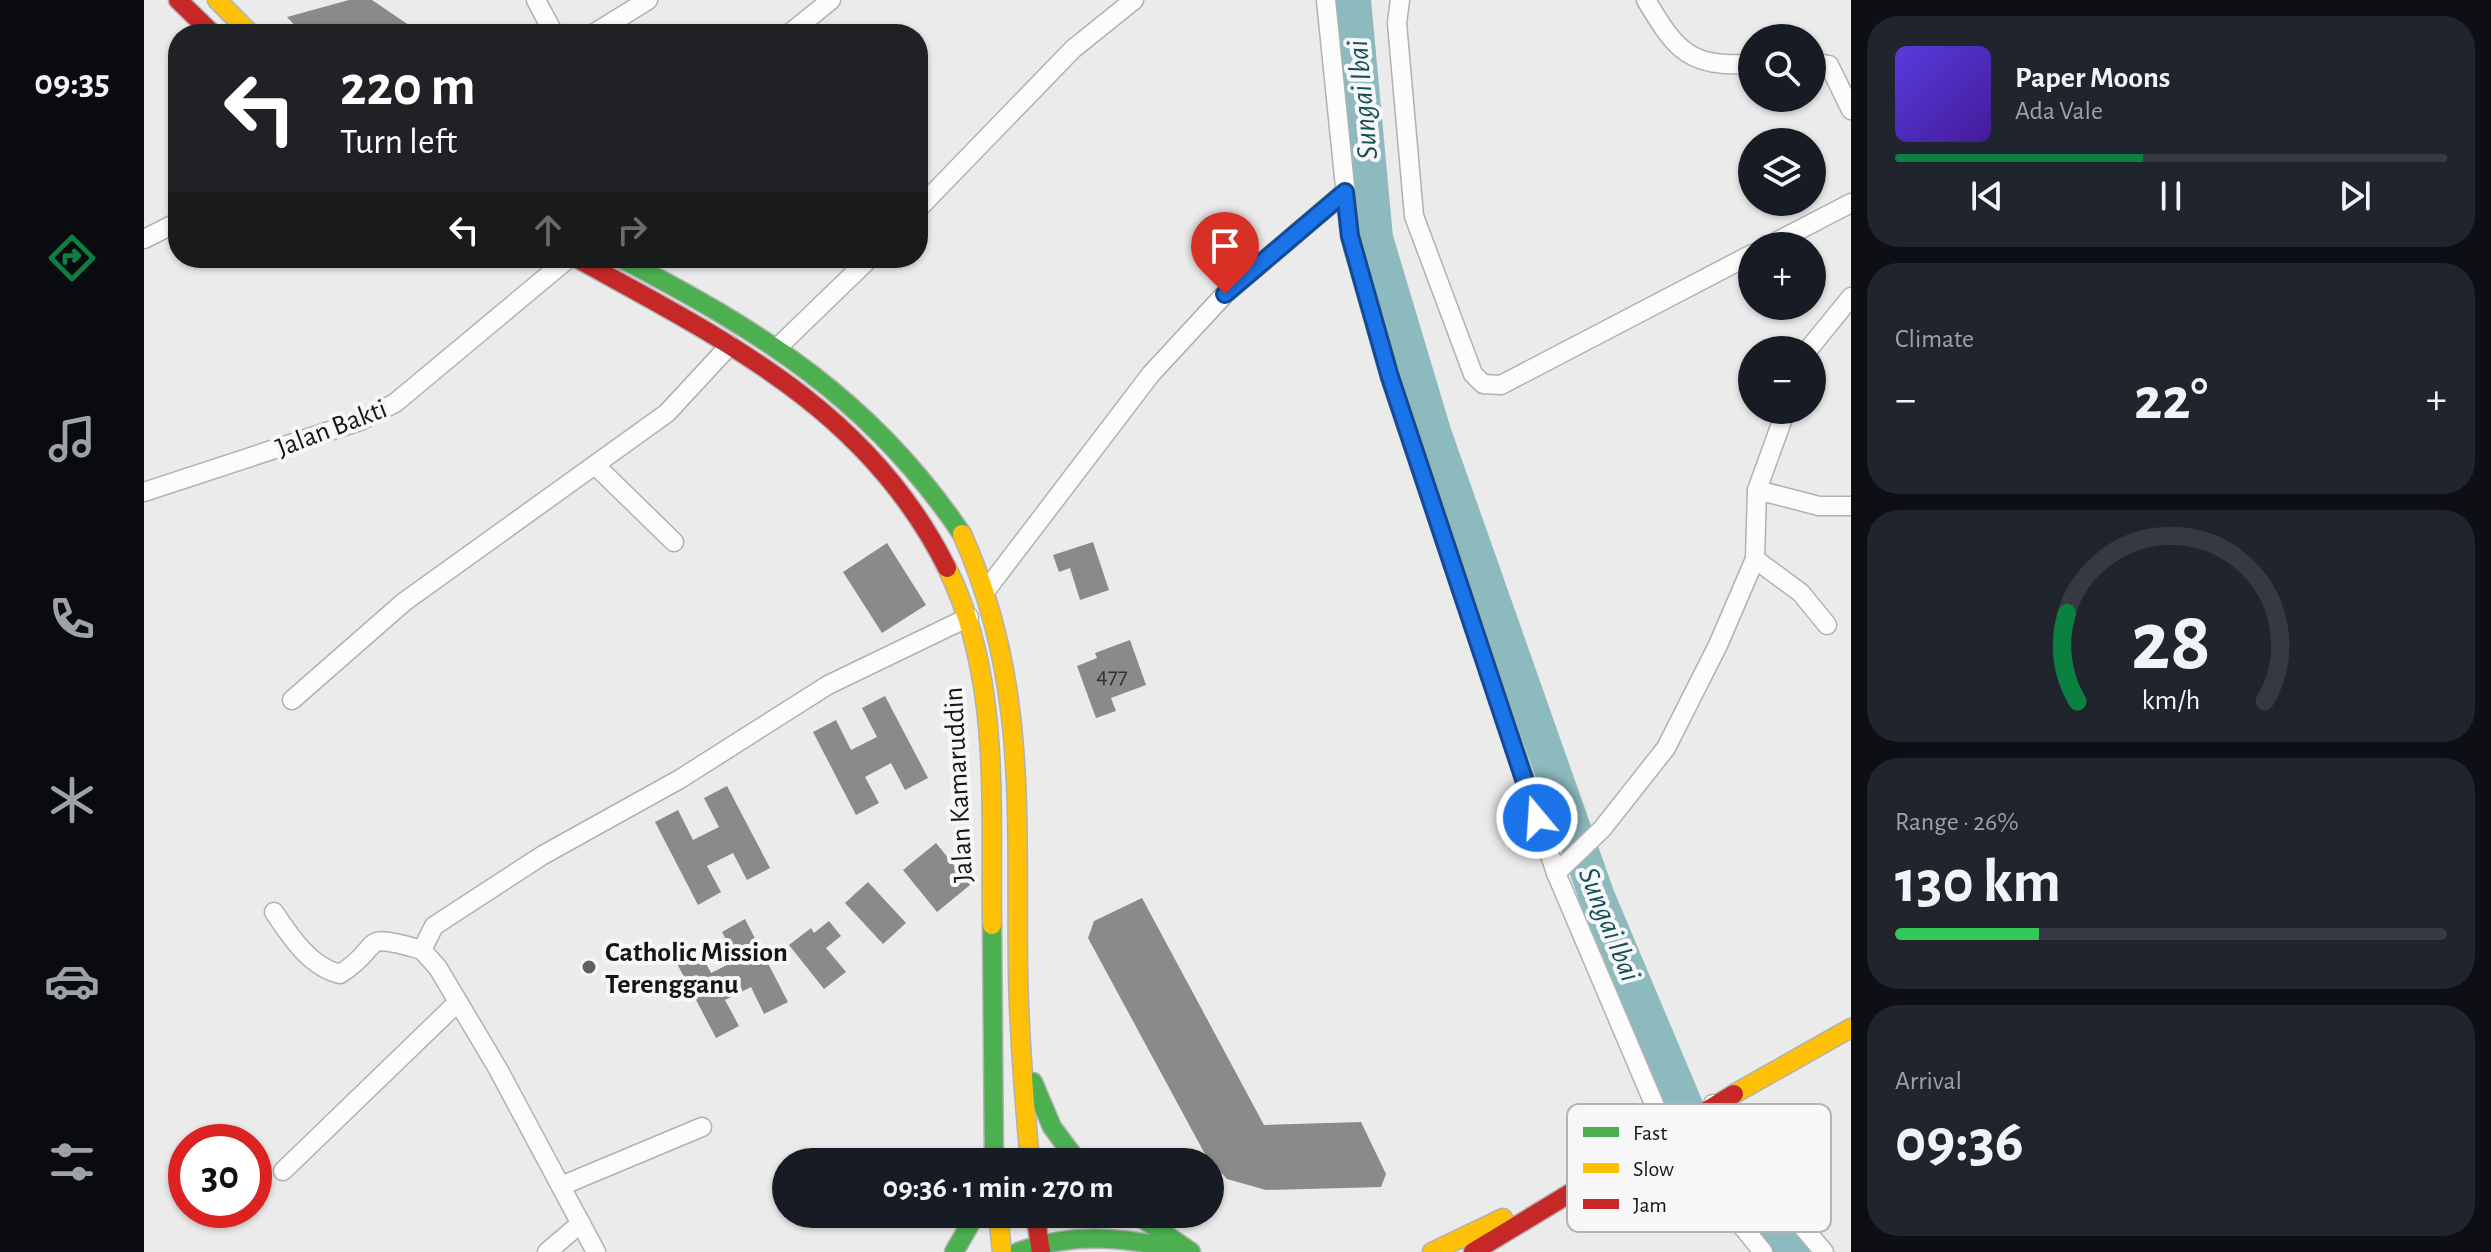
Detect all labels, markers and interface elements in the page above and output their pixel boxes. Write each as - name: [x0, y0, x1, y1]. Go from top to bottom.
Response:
- map controls: [1738, 24, 1826, 424]
- button: search: [1738, 24, 1826, 112]
- water label: Sungai Ibai: [1343, 39, 1383, 161]
- icon: left: [208, 56, 312, 160]
- text: 220 m: [340, 59, 476, 115]
- text: Paper Moons: [2015, 63, 2170, 93]
- text: 09:35: [34, 65, 110, 101]
- text: Ada Vale: [2015, 98, 2103, 124]
- text: Turn left: [340, 124, 457, 160]
- button: layers: [1738, 128, 1826, 216]
- icon: previous: [1965, 174, 2009, 218]
- icon: pause: [2149, 174, 2193, 218]
- icon: next: [2333, 174, 2377, 218]
- icon: left: [442, 208, 486, 252]
- icon: ahead: [526, 208, 570, 252]
- icon: right: [610, 208, 654, 252]
- pin: [1191, 212, 1259, 294]
- icon: arrive: [1203, 224, 1247, 268]
- icon: directions: [44, 230, 100, 286]
- button: +: [1738, 232, 1826, 320]
- text: Climate: [1895, 326, 1974, 352]
- button: −: [1738, 336, 1826, 424]
- text: 22°: [2134, 370, 2208, 430]
- text: −: [1895, 378, 1916, 422]
- text: +: [2426, 378, 2447, 422]
- street label: Jalan Bakti: [272, 395, 391, 463]
- icon: music: [44, 411, 100, 467]
- icon: phone: [44, 591, 100, 647]
- text: 28: [2131, 601, 2211, 685]
- house number: 477: [1096, 664, 1128, 688]
- street label: Jalan Kamaruddin: [940, 686, 978, 883]
- text: km/h: [2142, 686, 2200, 715]
- icon: climate: [44, 772, 100, 828]
- position arrow: [1495, 776, 1579, 860]
- text: Range · 26%: [1895, 809, 2019, 835]
- text: 130 km: [1895, 853, 2061, 913]
- water label: Sungai Ibai: [1573, 863, 1645, 985]
- place label: Catholic Mission Terengganu: [605, 939, 788, 999]
- icon: car: [44, 953, 100, 1009]
- marker: Catholic Mission Terengganu: [580, 958, 598, 976]
- text: Arrival: [1895, 1068, 1962, 1094]
- legend: [1567, 1104, 1831, 1232]
- text: 09:36: [1895, 1112, 2024, 1172]
- text: Fast: [1633, 1122, 1667, 1144]
- speed limit sign: 30: [168, 1124, 272, 1228]
- icon: filters: [44, 1134, 100, 1190]
- text: Slow: [1633, 1158, 1674, 1180]
- text: 09:36 · 1 min · 270 m: [883, 1173, 1113, 1203]
- text: Jam: [1633, 1194, 1667, 1216]

